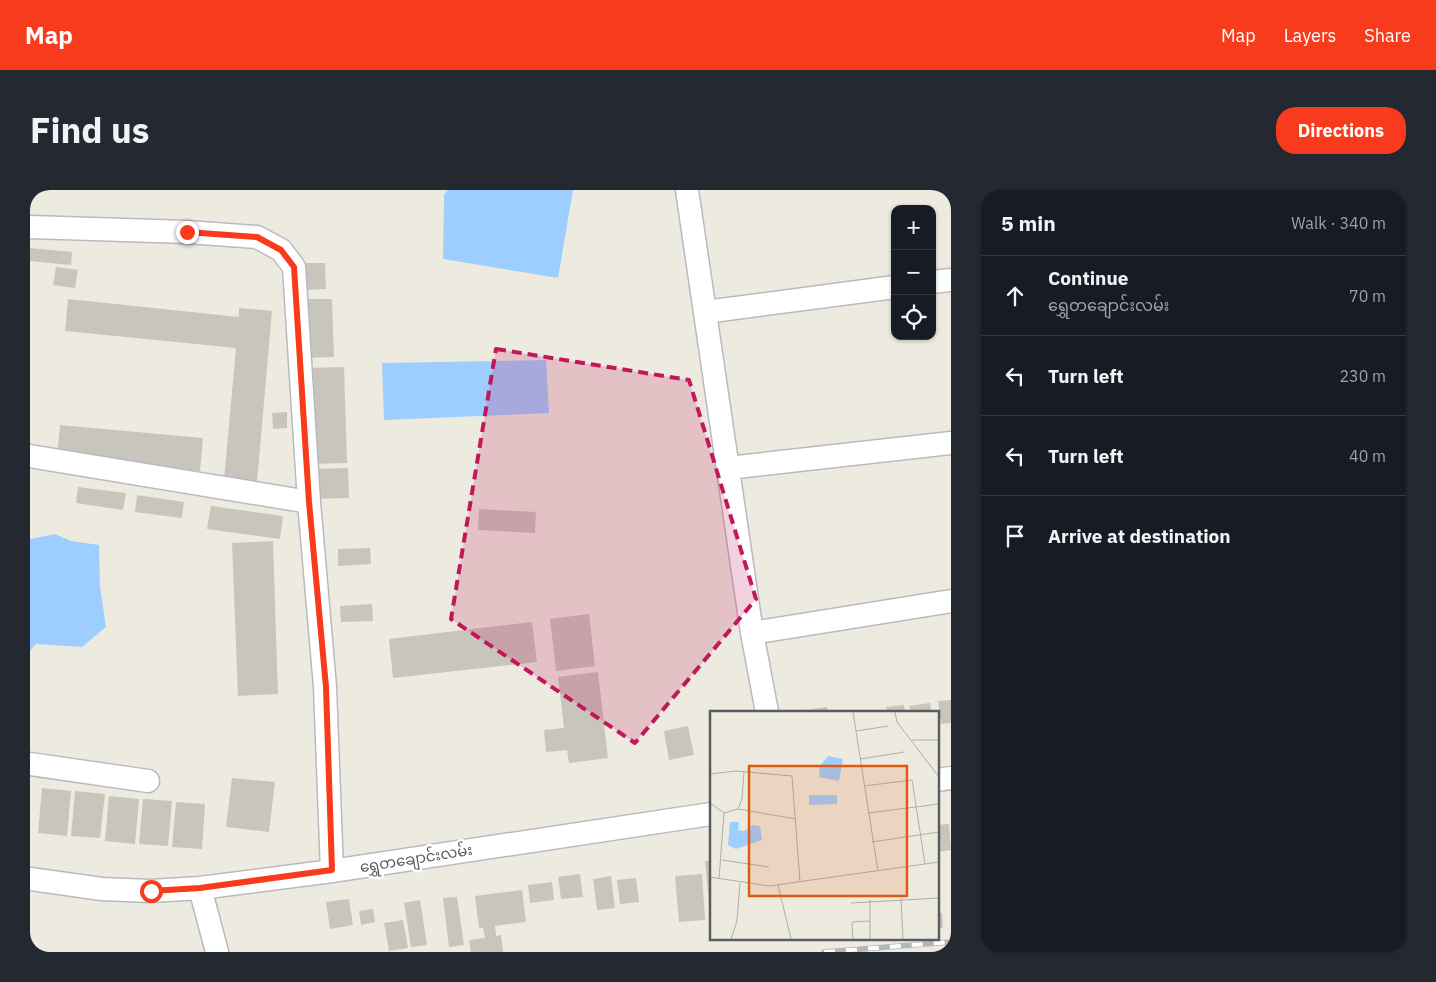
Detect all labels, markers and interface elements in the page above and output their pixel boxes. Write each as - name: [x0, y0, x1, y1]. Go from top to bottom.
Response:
- text: Map: [25, 19, 73, 51]
- text: Map: [1221, 24, 1256, 47]
- text: Layers: [1284, 24, 1336, 47]
- text: Share: [1364, 24, 1411, 47]
- text: Find us: [30, 107, 149, 153]
- button: Directions: [1276, 107, 1406, 154]
- map controls: [891, 205, 936, 340]
- button: +: [891, 205, 936, 250]
- text: 5 min: [1001, 209, 1056, 237]
- text: Walk · 340 m: [1291, 213, 1386, 233]
- route end: [176, 221, 199, 244]
- button: −: [891, 250, 936, 295]
- text: Continue: [1048, 266, 1128, 290]
- icon: ahead: [1001, 282, 1029, 310]
- text: 70 m: [1349, 286, 1386, 306]
- button: locate: [891, 295, 936, 340]
- text: ရွှေတချောင်းလမ်း: [1048, 295, 1169, 315]
- icon: left: [1001, 362, 1029, 390]
- text: Turn left: [1048, 364, 1124, 388]
- text: 230 m: [1339, 366, 1386, 386]
- icon: left: [1001, 442, 1029, 470]
- text: Turn left: [1048, 444, 1124, 468]
- text: 40 m: [1349, 446, 1386, 466]
- icon: arrive: [1001, 522, 1029, 550]
- text: Arrive at destination: [1048, 524, 1231, 548]
- inset map: [710, 711, 938, 940]
- street label: ရွှေတချောင်းလမ်း: [358, 840, 474, 879]
- route start: [140, 880, 163, 903]

